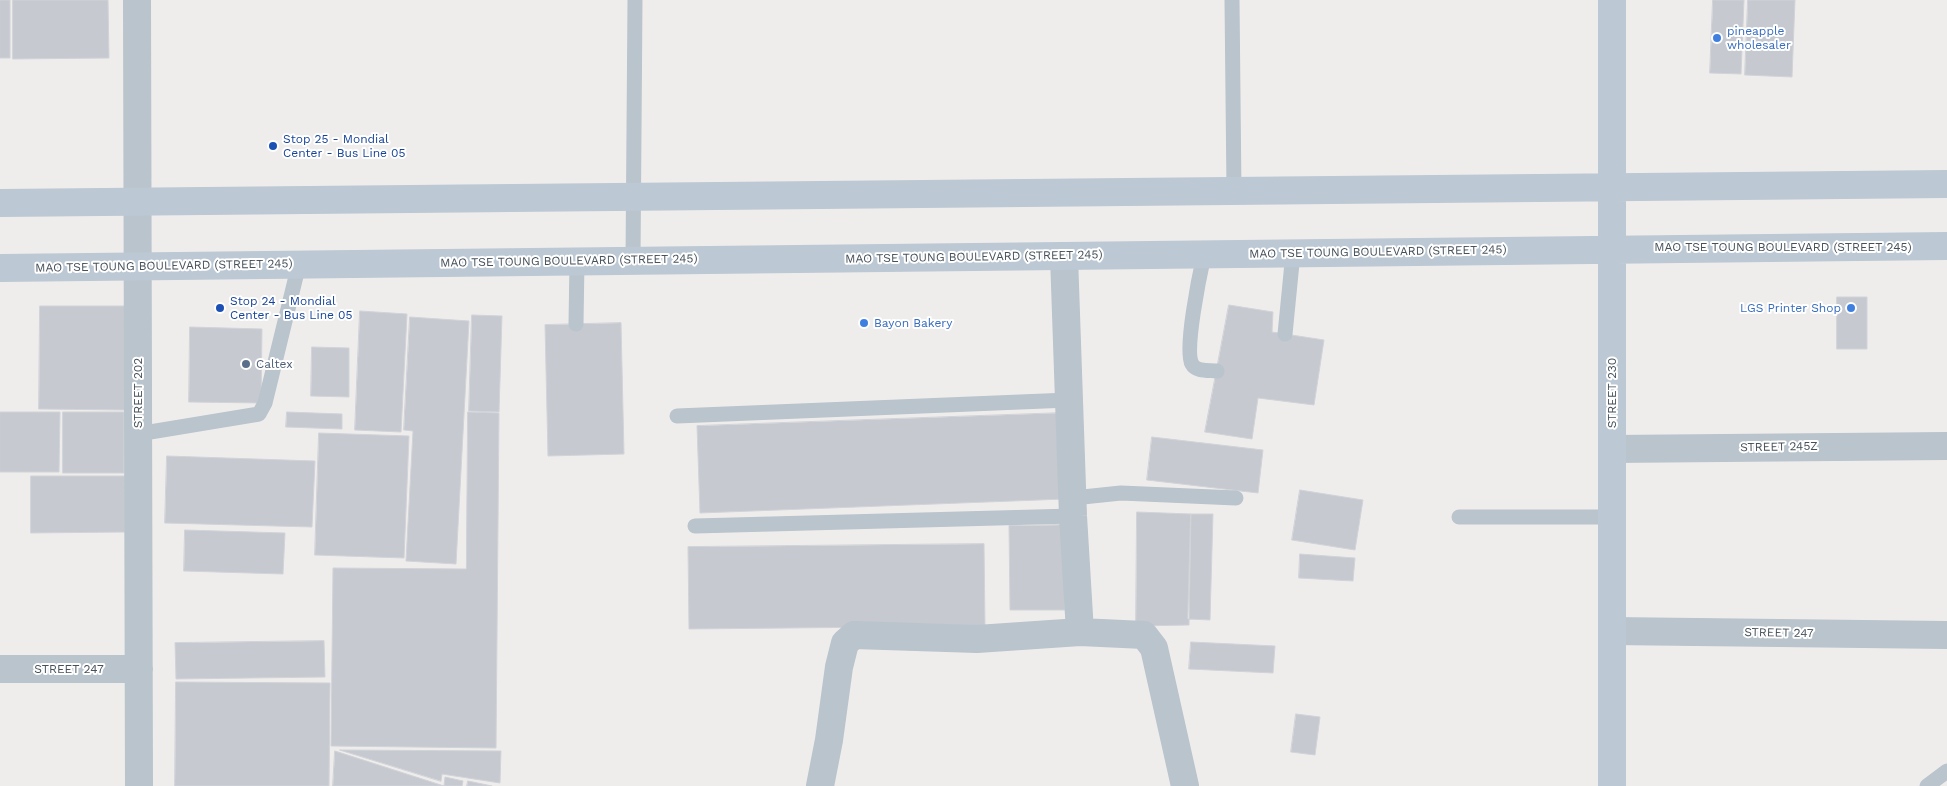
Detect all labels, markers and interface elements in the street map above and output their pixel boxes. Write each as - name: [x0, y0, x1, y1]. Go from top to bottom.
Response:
- place label: pineapple wholesaler: [1727, 24, 1791, 52]
- marker: pineapple wholesaler: [1711, 32, 1723, 44]
- place label: Stop 25 - Mondial Center - Bus Line 05: [283, 132, 406, 160]
- marker: Stop 25 - Mondial Center - Bus Line 05: [267, 140, 279, 152]
- street label: MAO TSE TOUNG BOULEVARD (STREET 245): [1654, 240, 1912, 254]
- street label: MAO TSE TOUNG BOULEVARD (STREET 245): [1249, 243, 1507, 261]
- street label: MAO TSE TOUNG BOULEVARD (STREET 245): [845, 248, 1103, 266]
- street label: MAO TSE TOUNG BOULEVARD (STREET 245): [440, 252, 698, 270]
- street label: MAO TSE TOUNG BOULEVARD (STREET 245): [35, 257, 293, 275]
- place label: Stop 24 - Mondial Center - Bus Line 05: [230, 294, 353, 322]
- place label: LGS Printer Shop: [1740, 301, 1841, 315]
- marker: Stop 24 - Mondial Center - Bus Line 05: [214, 302, 226, 314]
- marker: LGS Printer Shop: [1845, 302, 1857, 314]
- place label: Bayon Bakery: [874, 316, 952, 330]
- marker: Bayon Bakery: [858, 317, 870, 329]
- place label: Caltex: [256, 357, 293, 371]
- street label: STREET 202: [131, 358, 145, 428]
- marker: Caltex: [240, 358, 252, 370]
- street label: STREET 230: [1605, 358, 1619, 428]
- street label: STREET 245Z: [1740, 439, 1818, 455]
- street label: STREET 247: [1744, 625, 1814, 641]
- street label: STREET 247: [34, 662, 104, 676]

